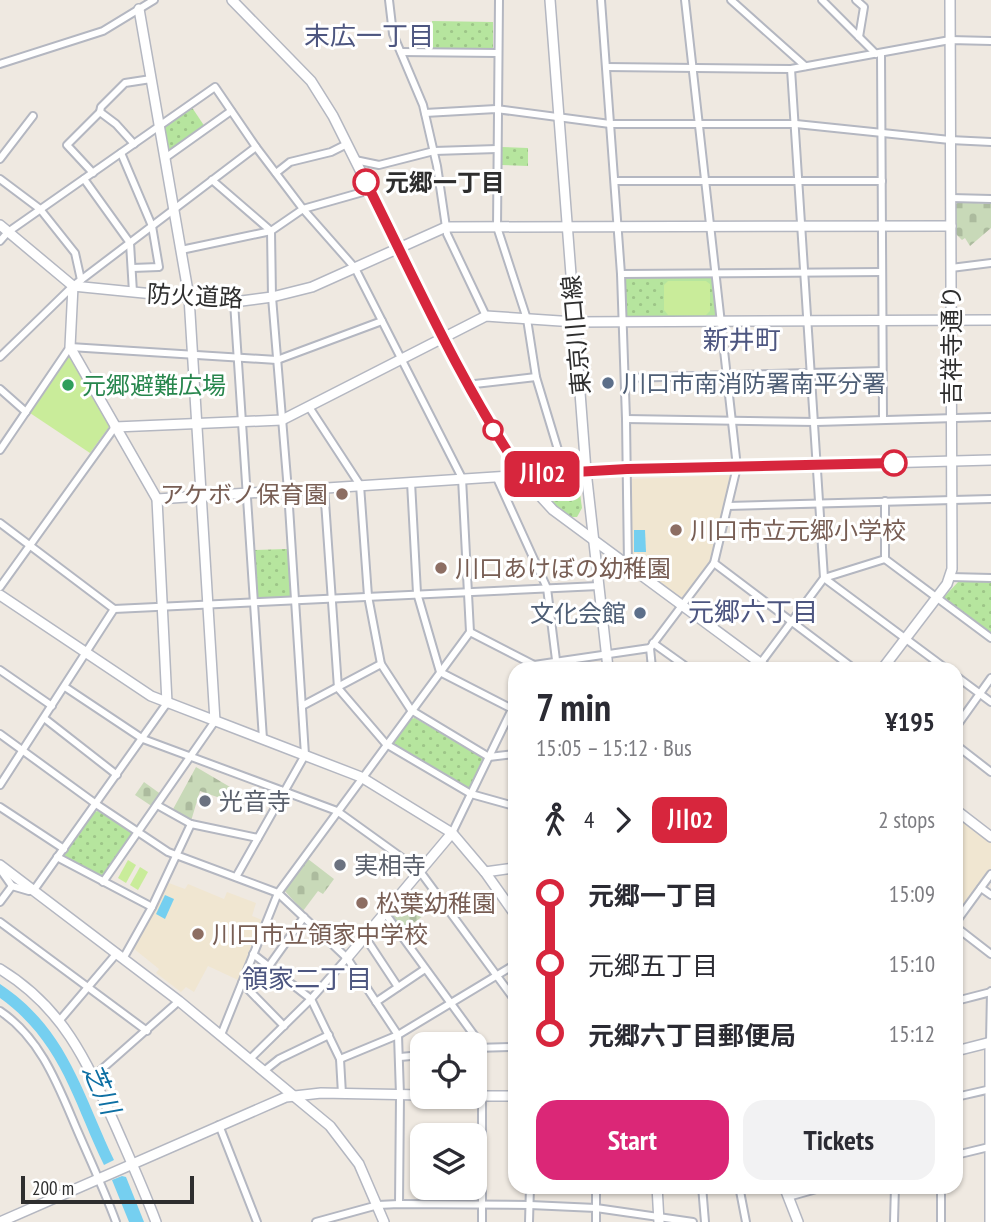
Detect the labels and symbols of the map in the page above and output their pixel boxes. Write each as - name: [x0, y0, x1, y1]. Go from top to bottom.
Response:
- district label: 末広一丁目: [304, 19, 434, 52]
- place label: 元郷一丁目: [385, 167, 505, 198]
- marker: 元郷一丁目: [353, 169, 379, 195]
- street label: 東京川口線: [555, 274, 597, 396]
- street label: 防火道路: [146, 278, 244, 314]
- street label: 吉祥寺通り: [936, 285, 967, 405]
- district label: 新井町: [703, 323, 781, 356]
- place label: 川口市南消防署南平分署: [622, 368, 886, 399]
- place label: 元郷避難広場: [82, 370, 226, 401]
- marker: 川口市南消防署南平分署: [600, 375, 616, 391]
- marker: 元郷避難広場: [60, 377, 76, 393]
- unlabelled marker: [483, 420, 503, 440]
- unlabelled marker: [881, 450, 907, 476]
- line badge: 川02: [502, 451, 582, 497]
- place label: アケボノ保育園: [160, 479, 328, 510]
- marker: アケボノ保育園: [334, 486, 350, 502]
- place label: 川口市立元郷小学校: [690, 515, 906, 546]
- marker: 川口市立元郷小学校: [668, 522, 684, 538]
- place label: 川口あけぼの幼稚園: [455, 553, 671, 584]
- marker: 川口あけぼの幼稚園: [433, 560, 449, 576]
- district label: 元郷六丁目: [688, 595, 818, 628]
- place label: 文化会館: [530, 598, 626, 629]
- marker: 文化会館: [632, 605, 648, 621]
- place label: 光音寺: [219, 786, 291, 817]
- marker: 光音寺: [197, 793, 213, 809]
- place label: 実相寺: [354, 850, 426, 881]
- marker: 実相寺: [332, 857, 348, 873]
- place label: 松葉幼稚園: [376, 888, 496, 919]
- marker: 松葉幼稚園: [354, 895, 370, 911]
- place label: 川口市立領家中学校: [212, 919, 428, 950]
- marker: 川口市立領家中学校: [190, 926, 206, 942]
- district label: 領家二丁目: [242, 962, 372, 995]
- water label: 芝川: [76, 1059, 129, 1122]
- scale bar: [21, 1173, 194, 1205]

